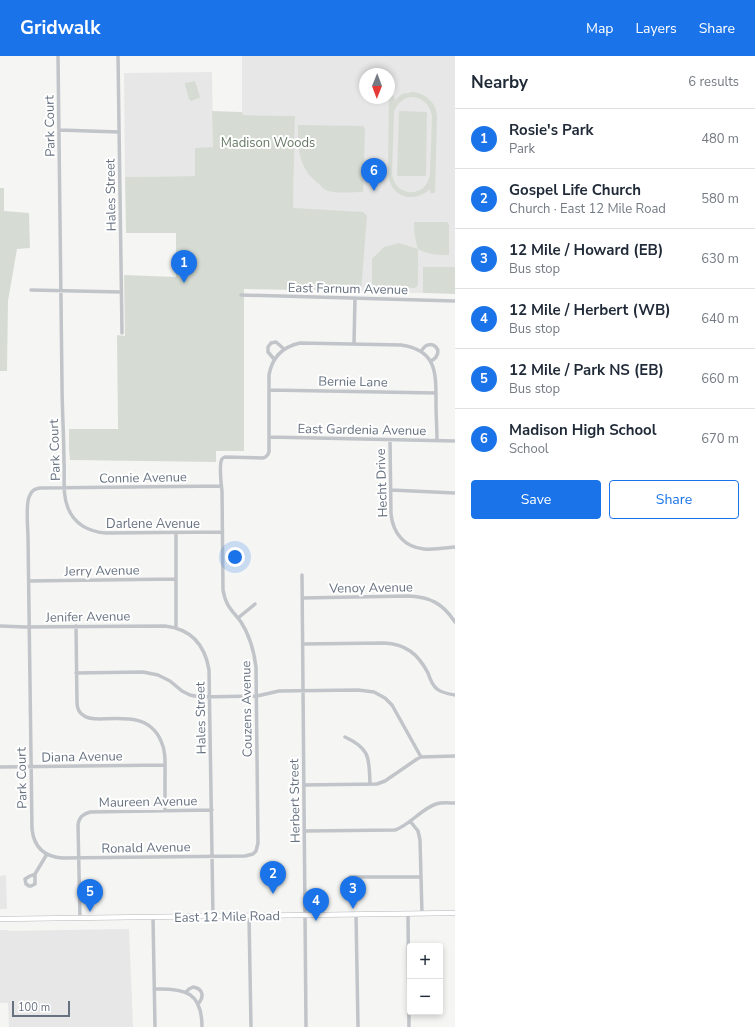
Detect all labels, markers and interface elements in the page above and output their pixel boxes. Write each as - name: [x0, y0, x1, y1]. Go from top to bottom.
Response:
- text: Gridwalk: [20, 15, 100, 41]
- text: Map: [586, 19, 613, 38]
- text: Layers: [635, 19, 677, 38]
- text: Share: [699, 19, 735, 38]
- north arrow: [359, 68, 395, 104]
- text: Nearby: [471, 71, 528, 94]
- text: 6 results: [688, 73, 739, 91]
- street label: Park Court: [40, 95, 60, 157]
- text: Rosie's Park: [509, 120, 594, 140]
- text: 1: [480, 130, 488, 148]
- text: 480 m: [701, 130, 739, 148]
- park label: Madison Woods: [221, 134, 315, 152]
- text: Park: [509, 140, 535, 158]
- street label: Hales Street: [101, 158, 121, 231]
- pin: 6: [361, 158, 387, 191]
- text: Gospel Life Church: [509, 180, 641, 200]
- text: 2: [480, 190, 488, 208]
- text: 580 m: [701, 190, 739, 208]
- text: Church · East 12 Mile Road: [509, 200, 666, 218]
- text: 12 Mile / Howard (EB): [509, 240, 663, 260]
- pin: 1: [171, 250, 197, 283]
- text: 3: [480, 250, 488, 268]
- text: 630 m: [701, 250, 739, 268]
- text: Bus stop: [509, 260, 560, 278]
- street label: East Farnum Avenue: [288, 279, 408, 299]
- text: 12 Mile / Herbert (WB): [509, 300, 671, 320]
- text: 4: [480, 310, 488, 328]
- text: 640 m: [701, 310, 739, 328]
- text: Bus stop: [509, 320, 560, 338]
- text: 12 Mile / Park NS (EB): [509, 360, 664, 380]
- text: 5: [480, 370, 488, 388]
- text: 660 m: [701, 370, 739, 388]
- street label: Bernie Lane: [318, 372, 388, 392]
- text: Bus stop: [509, 380, 560, 398]
- street label: Park Court: [45, 418, 65, 481]
- street label: East Gardenia Avenue: [297, 420, 427, 440]
- text: Madison High School: [509, 420, 657, 440]
- text: 6: [480, 430, 488, 448]
- text: 670 m: [701, 430, 739, 448]
- text: School: [509, 440, 549, 458]
- street label: Hecht Drive: [372, 448, 392, 518]
- street label: Connie Avenue: [99, 468, 187, 488]
- button: Save: [471, 480, 601, 519]
- button: Share: [609, 480, 739, 519]
- street label: Darlene Avenue: [106, 515, 200, 533]
- your location: [225, 547, 245, 567]
- street label: Jerry Avenue: [63, 561, 140, 581]
- street label: Venoy Avenue: [328, 578, 413, 598]
- street label: Jenifer Avenue: [44, 607, 131, 627]
- street label: Couzens Avenue: [237, 660, 257, 758]
- street label: Hales Street: [191, 681, 211, 754]
- street label: Park Court: [12, 747, 32, 809]
- street label: Diana Avenue: [41, 747, 123, 767]
- street label: Herbert Street: [285, 758, 305, 843]
- street label: Maureen Avenue: [99, 792, 198, 812]
- street label: Ronald Avenue: [101, 838, 191, 858]
- pin: 2: [260, 861, 286, 894]
- pin: 3: [340, 876, 366, 909]
- pin: 5: [77, 879, 103, 912]
- pin: 4: [303, 888, 329, 921]
- street label: East 12 Mile Road: [174, 907, 280, 927]
- map controls: [407, 943, 443, 1015]
- button: +: [407, 943, 443, 979]
- button: −: [407, 979, 443, 1015]
- scale bar: [12, 999, 70, 1018]
- text: 100 m: [18, 1000, 50, 1015]

